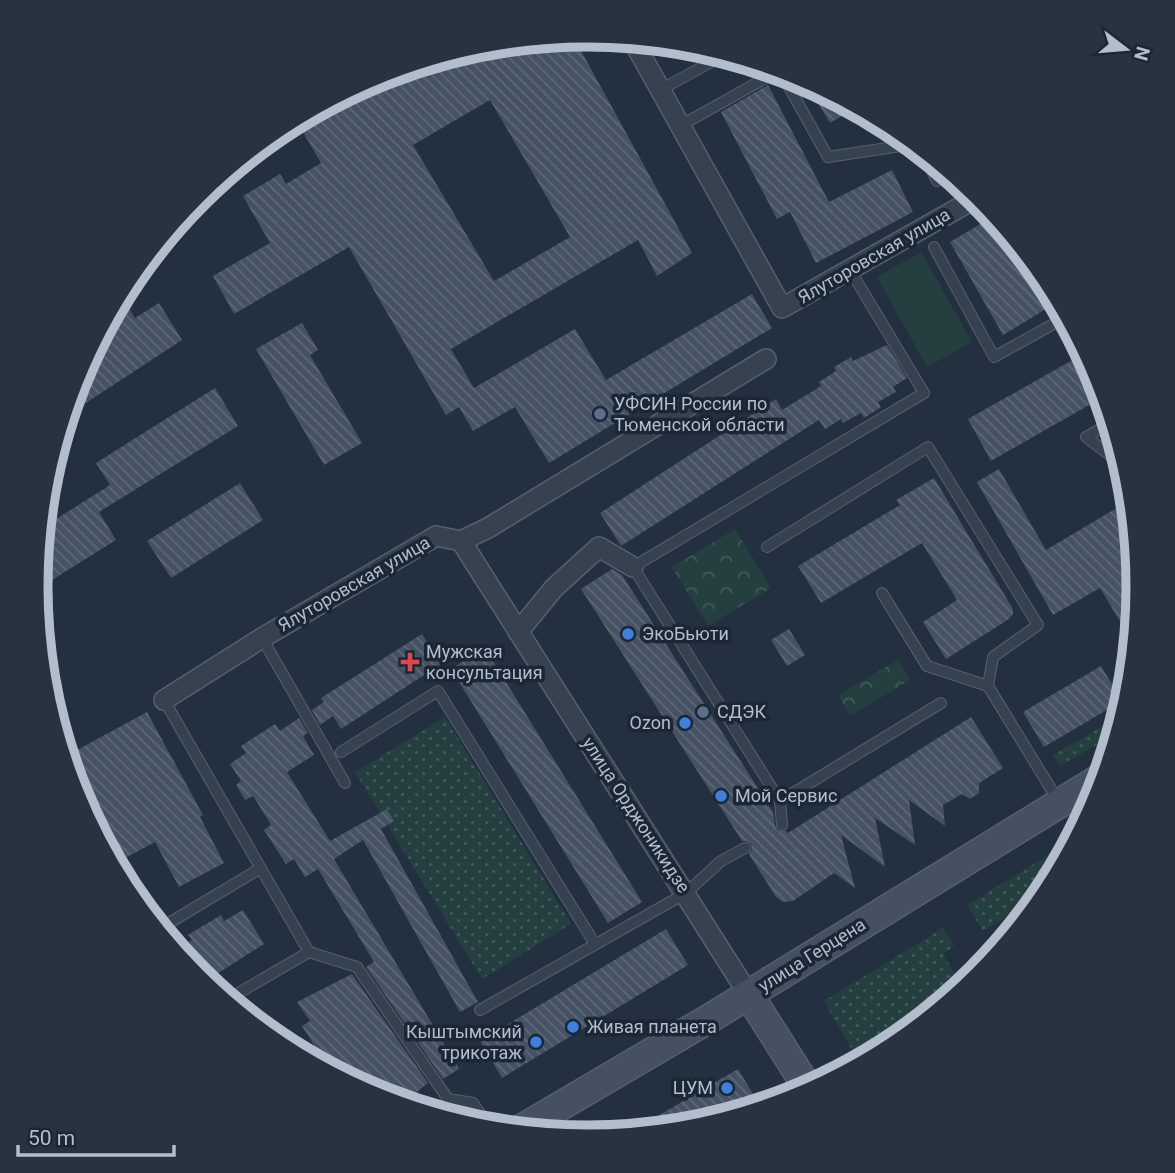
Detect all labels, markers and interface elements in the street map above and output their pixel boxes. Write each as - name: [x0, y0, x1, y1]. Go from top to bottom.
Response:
- north arrow: [1091, 14, 1161, 84]
- text: N: [1129, 44, 1155, 63]
- street label: Ялуторовская улица: [794, 203, 954, 308]
- place label: УФСИН России по Тюменской области: [614, 393, 785, 435]
- marker: УФСИН России по Тюменской области: [592, 406, 608, 422]
- street label: Ялуторовская улица: [274, 531, 434, 636]
- place label: ЭкоБьюти: [642, 623, 729, 644]
- marker: ЭкоБьюти: [620, 626, 636, 642]
- place label: Мужская консультация: [426, 641, 543, 683]
- marker: Мужская консультация: [400, 652, 420, 672]
- place label: СДЭК: [717, 701, 766, 722]
- marker: СДЭК: [695, 704, 711, 720]
- place label: Ozon: [630, 712, 671, 733]
- marker: Ozon: [677, 715, 693, 731]
- street label: улица Орджоникидзе: [578, 733, 695, 897]
- place label: Мой Сервис: [735, 785, 837, 806]
- marker: Мой Сервис: [713, 788, 729, 804]
- street label: улица Герцена: [754, 913, 869, 996]
- place label: Живая планета: [587, 1016, 717, 1037]
- marker: Живая планета: [565, 1019, 581, 1035]
- place label: Кыштымский трикотаж: [406, 1021, 522, 1063]
- marker: Кыштымский трикотаж: [528, 1034, 544, 1050]
- place label: ЦУМ: [673, 1077, 713, 1098]
- marker: ЦУМ: [719, 1080, 735, 1096]
- scale bar: [18, 1114, 173, 1158]
- text: 50 m: [28, 1126, 75, 1150]

